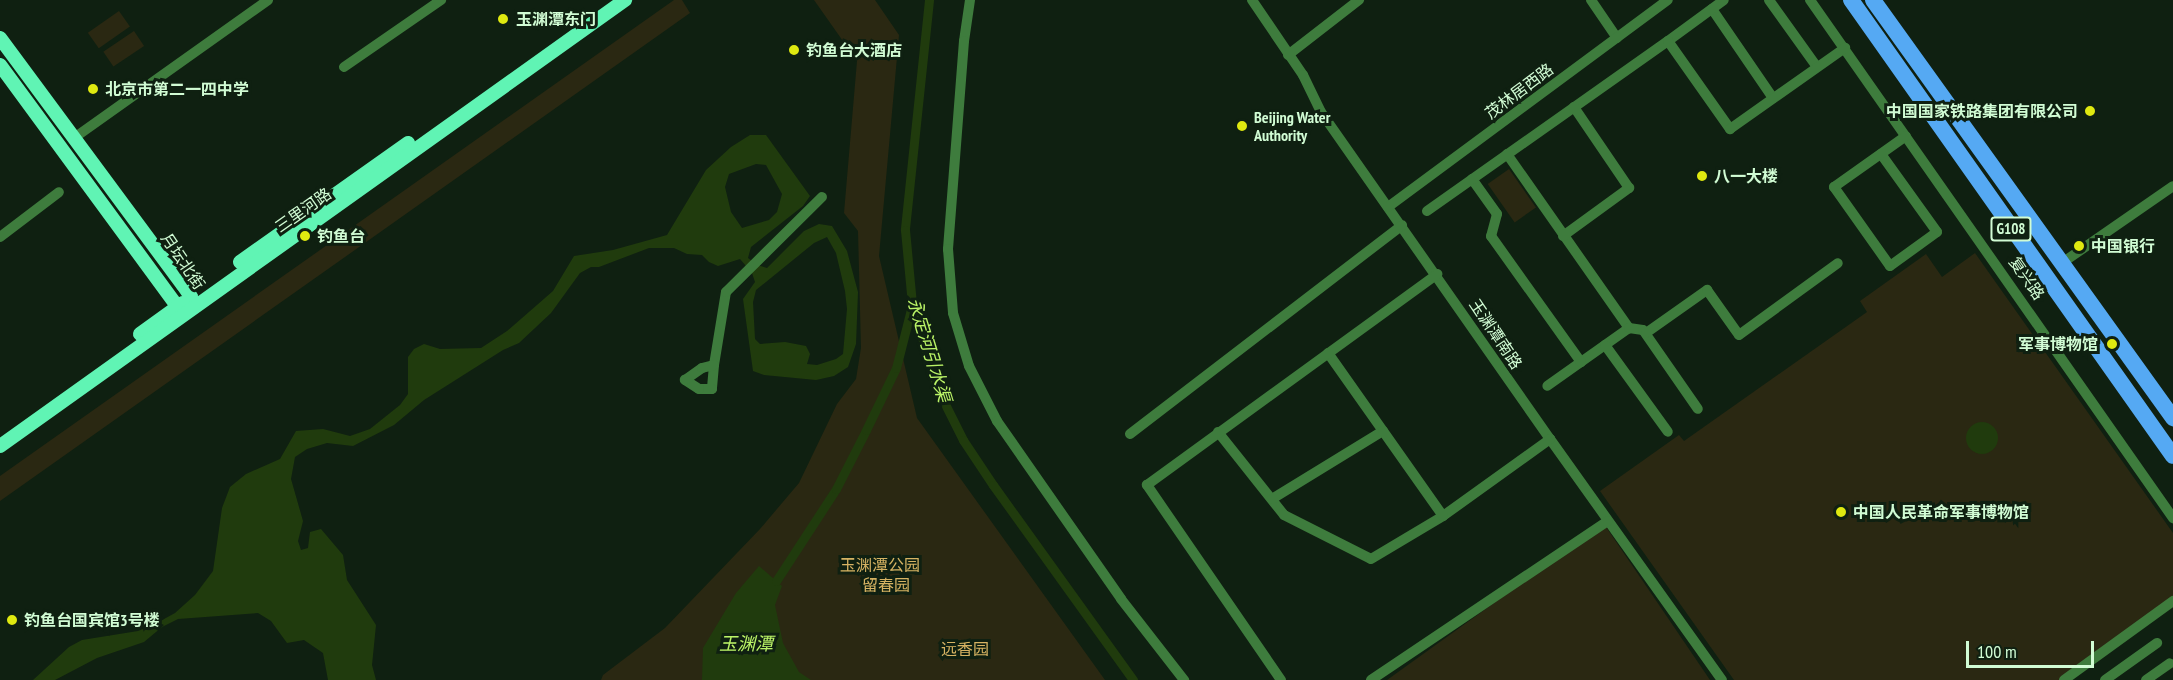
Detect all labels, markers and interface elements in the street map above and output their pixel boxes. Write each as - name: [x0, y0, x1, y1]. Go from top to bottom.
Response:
- place label: 玉渊潭东门: [516, 9, 596, 29]
- marker: 玉渊潭东门: [494, 10, 512, 28]
- place label: 钓鱼台大酒店: [806, 40, 902, 60]
- marker: 钓鱼台大酒店: [787, 43, 801, 57]
- street label: 茂林居西路: [1481, 59, 1557, 123]
- place label: 北京市第二一四中学: [105, 79, 249, 99]
- marker: 北京市第二一四中学: [86, 82, 100, 96]
- place label: 中国国家铁路集团有限公司: [1886, 101, 2078, 121]
- marker: 中国国家铁路集团有限公司: [2083, 104, 2097, 118]
- place label: Beijing Water Authority: [1254, 107, 1331, 145]
- marker: Beijing Water Authority: [1235, 119, 1249, 133]
- place label: 八一大楼: [1714, 166, 1778, 186]
- marker: 八一大楼: [1695, 169, 1709, 183]
- street label: 三里河路: [271, 184, 335, 236]
- road number: G108: [1990, 217, 2032, 241]
- place label: 钓鱼台: [317, 226, 365, 246]
- street label: 月坛北街: [157, 229, 209, 293]
- marker: 钓鱼台: [298, 229, 312, 243]
- place label: 中国银行: [2091, 236, 2155, 256]
- marker: 中国银行: [2072, 239, 2086, 253]
- street label: 复兴路: [2005, 253, 2049, 303]
- water label: 永定河引水渠: [903, 295, 955, 405]
- street label: 玉渊潭南路: [1466, 295, 1526, 373]
- place label: 军事博物馆: [2018, 334, 2098, 354]
- marker: 军事博物馆: [2103, 335, 2121, 353]
- place label: 中国人民革命军事博物馆: [1853, 502, 2029, 522]
- marker: 中国人民革命军事博物馆: [1834, 505, 1848, 519]
- park label: 玉渊潭公园: [840, 555, 920, 575]
- park label: 留春园: [862, 575, 910, 595]
- place label: 钓鱼台国宾馆3号楼: [24, 610, 160, 630]
- marker: 钓鱼台国宾馆3号楼: [5, 613, 19, 627]
- scale bar: [1969, 629, 2096, 667]
- water label: 玉渊潭: [719, 633, 773, 655]
- park label: 远香园: [941, 639, 989, 659]
- text: 100 m: [1977, 640, 2017, 663]

